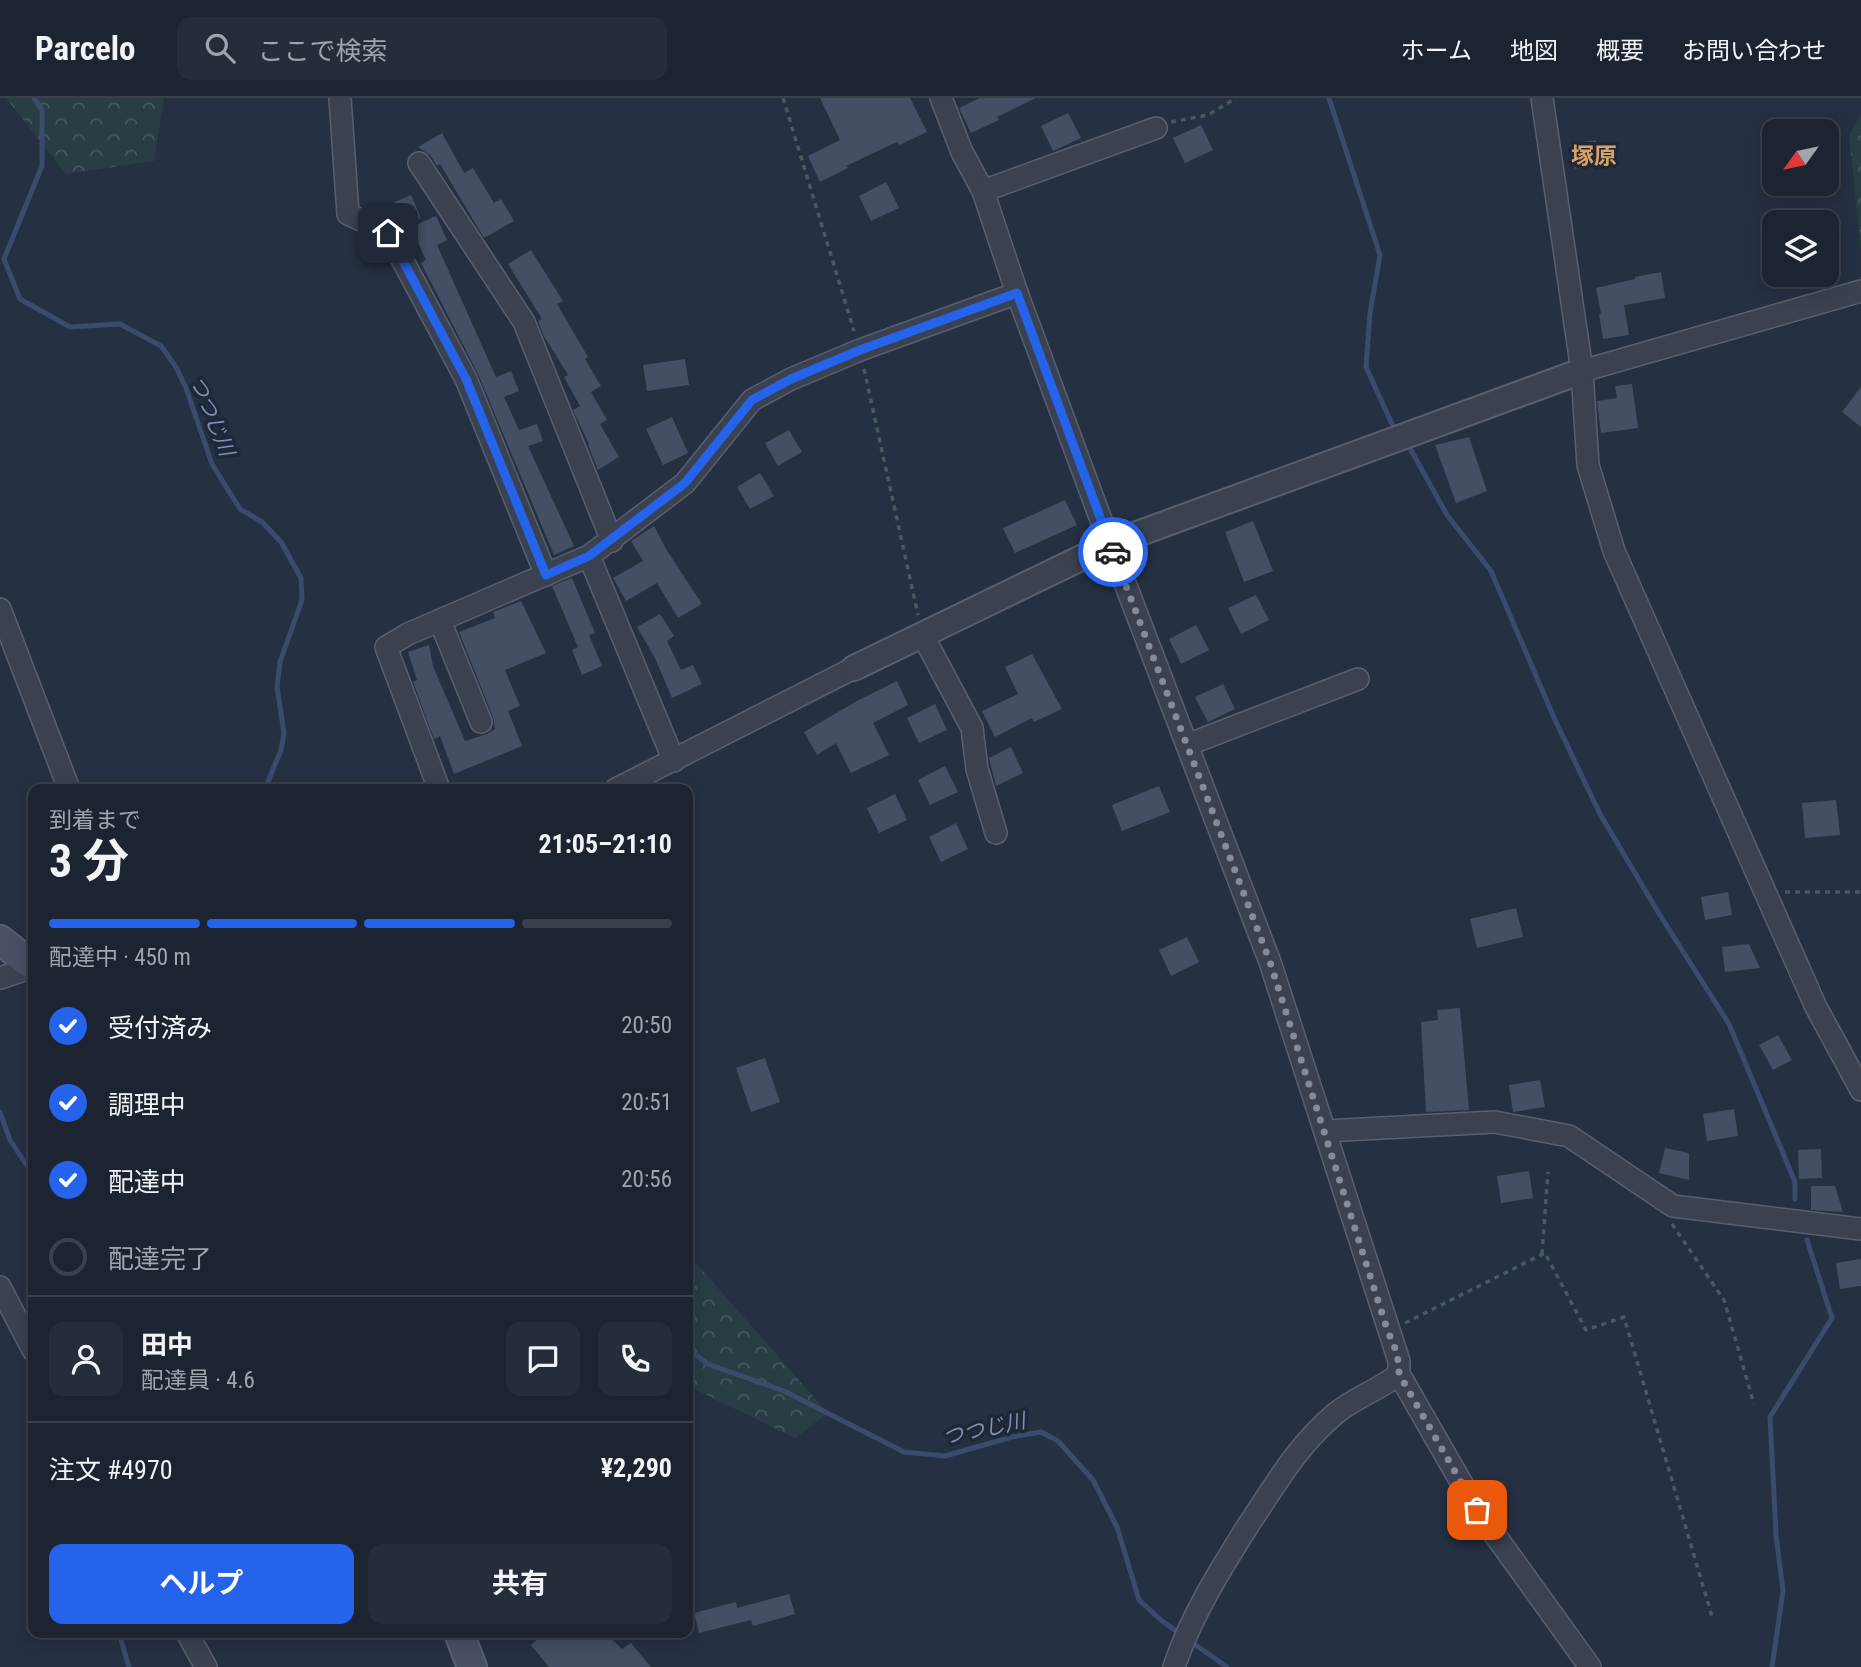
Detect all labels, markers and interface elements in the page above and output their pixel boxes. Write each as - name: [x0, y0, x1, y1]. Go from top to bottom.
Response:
- search box: [177, 17, 667, 80]
- text: Parcelo: [35, 29, 135, 68]
- icon: search: [201, 29, 239, 67]
- text: ここで検索: [257, 36, 387, 66]
- text: ホーム: [1401, 37, 1472, 65]
- text: 地図: [1510, 37, 1558, 65]
- text: 概要: [1596, 37, 1644, 65]
- text: お問い合わせ: [1682, 37, 1826, 65]
- north arrow: [1762, 119, 1839, 196]
- map controls: [1762, 119, 1839, 287]
- district label: 塚原: [1571, 143, 1617, 170]
- pin: [358, 203, 418, 263]
- button: layers: [1762, 210, 1839, 287]
- icon: home: [369, 214, 407, 252]
- water label: つつじ川: [185, 373, 240, 461]
- courier: [1078, 517, 1148, 587]
- icon: car: [1094, 533, 1132, 571]
- text: 到着まで: [49, 807, 141, 834]
- text: 21:05–21:10: [538, 829, 672, 859]
- text: 3 分: [49, 834, 129, 888]
- text: 配達中 · 450 m: [49, 944, 191, 971]
- icon: check: [49, 1007, 87, 1045]
- text: 20:50: [621, 1012, 672, 1039]
- text: 受付済み: [108, 1013, 212, 1043]
- icon: check: [49, 1084, 87, 1122]
- text: 20:51: [621, 1089, 672, 1116]
- text: 調理中: [108, 1090, 186, 1120]
- icon: check: [49, 1161, 87, 1199]
- text: 20:56: [621, 1166, 672, 1193]
- text: 配達中: [108, 1167, 186, 1197]
- text: 配達完了: [108, 1244, 212, 1274]
- button: person: [49, 1322, 123, 1396]
- button: chat: [506, 1322, 580, 1396]
- button: phone: [598, 1322, 672, 1396]
- text: 田中: [141, 1330, 193, 1360]
- text: 配達員 · 4.6: [141, 1367, 255, 1394]
- water label: つつじ川: [940, 1408, 1030, 1449]
- text: ¥2,290: [601, 1453, 672, 1483]
- text: 注文 #4970: [49, 1455, 173, 1485]
- pin: [1447, 1480, 1507, 1540]
- icon: bag: [1458, 1491, 1496, 1529]
- button: ヘルプ: [49, 1544, 354, 1624]
- button: 共有: [368, 1544, 672, 1624]

